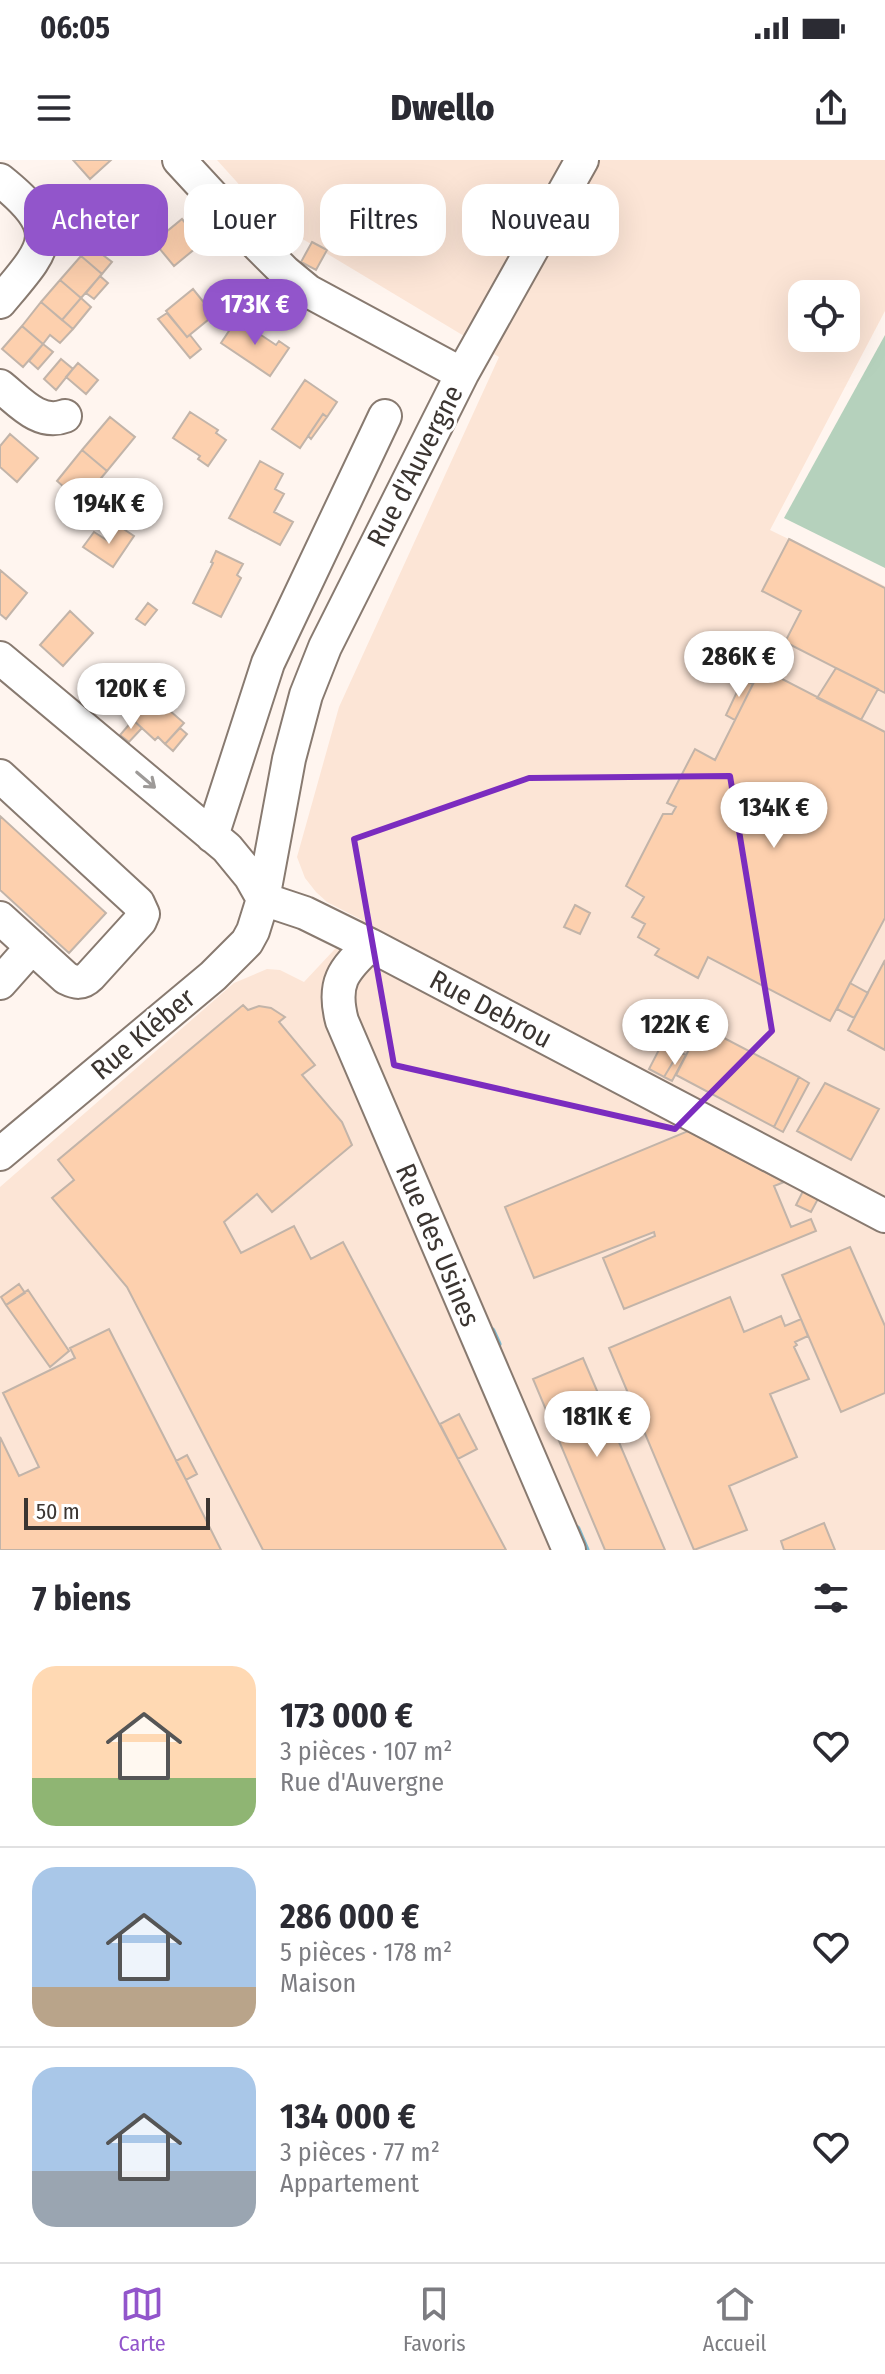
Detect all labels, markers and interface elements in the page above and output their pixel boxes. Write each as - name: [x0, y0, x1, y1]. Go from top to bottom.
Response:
- text: 06:05: [40, 10, 110, 46]
- icon: menu: [32, 86, 76, 130]
- text: Dwello: [390, 86, 495, 130]
- icon: share: [809, 86, 853, 130]
- chip: Acheter: [24, 184, 168, 256]
- chip: Louer: [184, 184, 304, 256]
- chip: Filtres: [320, 184, 446, 256]
- chip: Nouveau: [462, 184, 619, 256]
- pin: 173K €: [190, 279, 320, 347]
- map controls: [788, 280, 860, 352]
- button: locate: [788, 280, 860, 352]
- text: 173K €: [221, 289, 289, 320]
- street label: Rue d'Auvergne: [360, 380, 470, 552]
- pin: 194K €: [44, 478, 174, 546]
- text: 194K €: [73, 488, 145, 519]
- pin: 286K €: [674, 631, 804, 699]
- text: 286K €: [702, 641, 776, 672]
- pin: 120K €: [66, 663, 196, 731]
- text: 120K €: [95, 673, 167, 704]
- one-way arrow: [135, 771, 156, 789]
- pin: 134K €: [709, 782, 839, 850]
- text: 134K €: [738, 792, 810, 823]
- street label: Rue Debrou: [424, 963, 558, 1055]
- street label: Rue Kléber: [85, 981, 202, 1087]
- pin: 122K €: [610, 999, 740, 1067]
- text: 122K €: [640, 1009, 710, 1040]
- street label: Rue des Usines: [389, 1159, 487, 1331]
- pin: 181K €: [532, 1391, 662, 1459]
- text: 181K €: [562, 1401, 632, 1432]
- scale bar: [24, 1494, 210, 1530]
- text: 50 m: [36, 1498, 80, 1525]
- icon: filters: [809, 1576, 853, 1620]
- text: 7 biens: [32, 1578, 131, 1619]
- text: 173 000 €: [280, 1695, 413, 1736]
- icon: home: [96, 1698, 192, 1794]
- icon: heart: [809, 1724, 853, 1768]
- text: 3 pièces · 107 m²: [280, 1736, 453, 1767]
- text: Rue d'Auvergne: [280, 1767, 444, 1798]
- text: 286 000 €: [280, 1896, 420, 1937]
- icon: home: [96, 1899, 192, 1995]
- icon: heart: [809, 1925, 853, 1969]
- text: 5 pièces · 178 m²: [280, 1937, 452, 1968]
- text: Maison: [280, 1968, 356, 1999]
- text: 134 000 €: [280, 2096, 416, 2137]
- icon: home: [96, 2099, 192, 2195]
- icon: heart: [809, 2125, 853, 2169]
- text: 3 pièces · 77 m²: [280, 2137, 440, 2168]
- text: Appartement: [280, 2168, 419, 2199]
- tab: Carte: [119, 2282, 166, 2357]
- tab: Favoris: [403, 2282, 466, 2357]
- tab: Accueil: [703, 2282, 766, 2357]

